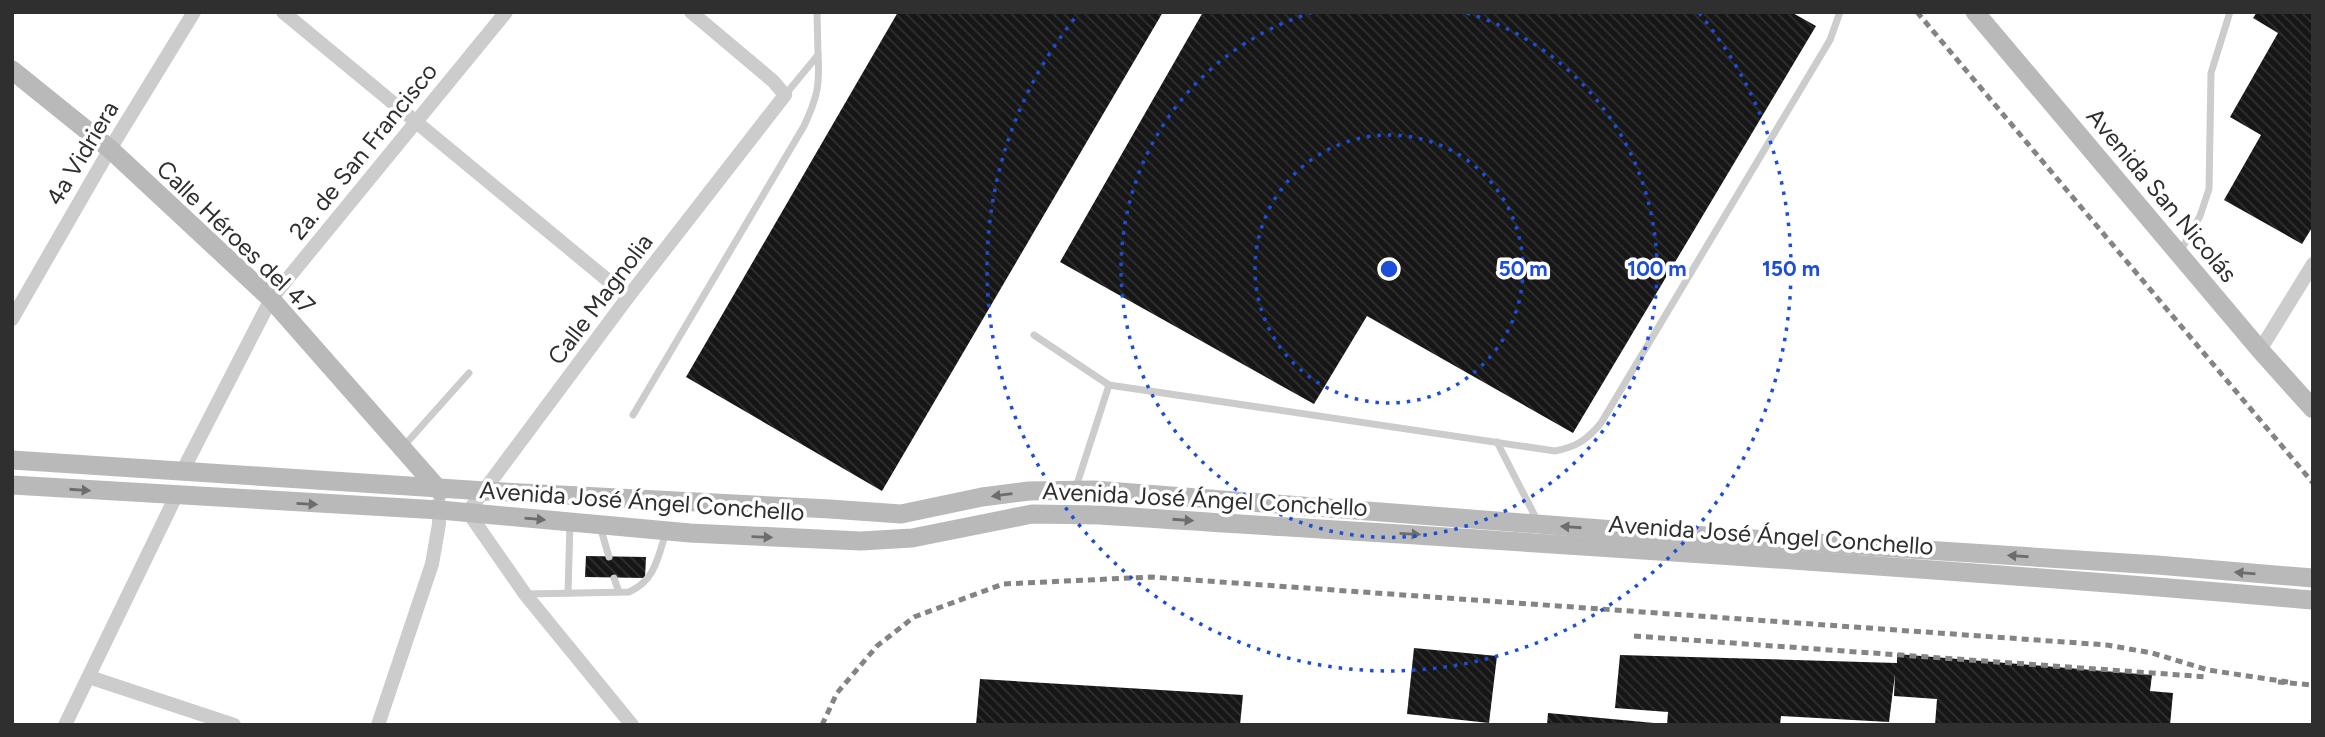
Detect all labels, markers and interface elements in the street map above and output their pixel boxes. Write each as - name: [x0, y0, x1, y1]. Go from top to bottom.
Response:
- street label: 2a. de San Francisco: [283, 57, 443, 245]
- street label: 4a Vidriera: [40, 96, 124, 210]
- street label: Avenida San Nicolás: [2081, 102, 2243, 288]
- street label: Calle Héroes del 47: [151, 154, 321, 320]
- street label: Calle Magnolia: [541, 228, 659, 370]
- text: 50 m: [1498, 256, 1548, 281]
- text: 100 m: [1627, 256, 1687, 281]
- text: 150 m: [1762, 256, 1820, 281]
- centre of rings: [1377, 257, 1401, 281]
- street label: Avenida José Ángel Conchello: [479, 475, 805, 527]
- street label: Avenida José Ángel Conchello: [1042, 476, 1368, 522]
- one-way arrow: [70, 484, 92, 495]
- one-way arrow: [991, 489, 1013, 500]
- one-way arrow: [297, 498, 319, 509]
- street label: Avenida José Ángel Conchello: [1608, 509, 1934, 561]
- one-way arrow: [525, 514, 547, 525]
- one-way arrow: [1172, 515, 1194, 526]
- one-way arrow: [1560, 521, 1582, 532]
- one-way arrow: [1399, 529, 1421, 540]
- one-way arrow: [751, 531, 773, 542]
- one-way arrow: [2007, 550, 2029, 561]
- one-way arrow: [2234, 567, 2256, 578]

